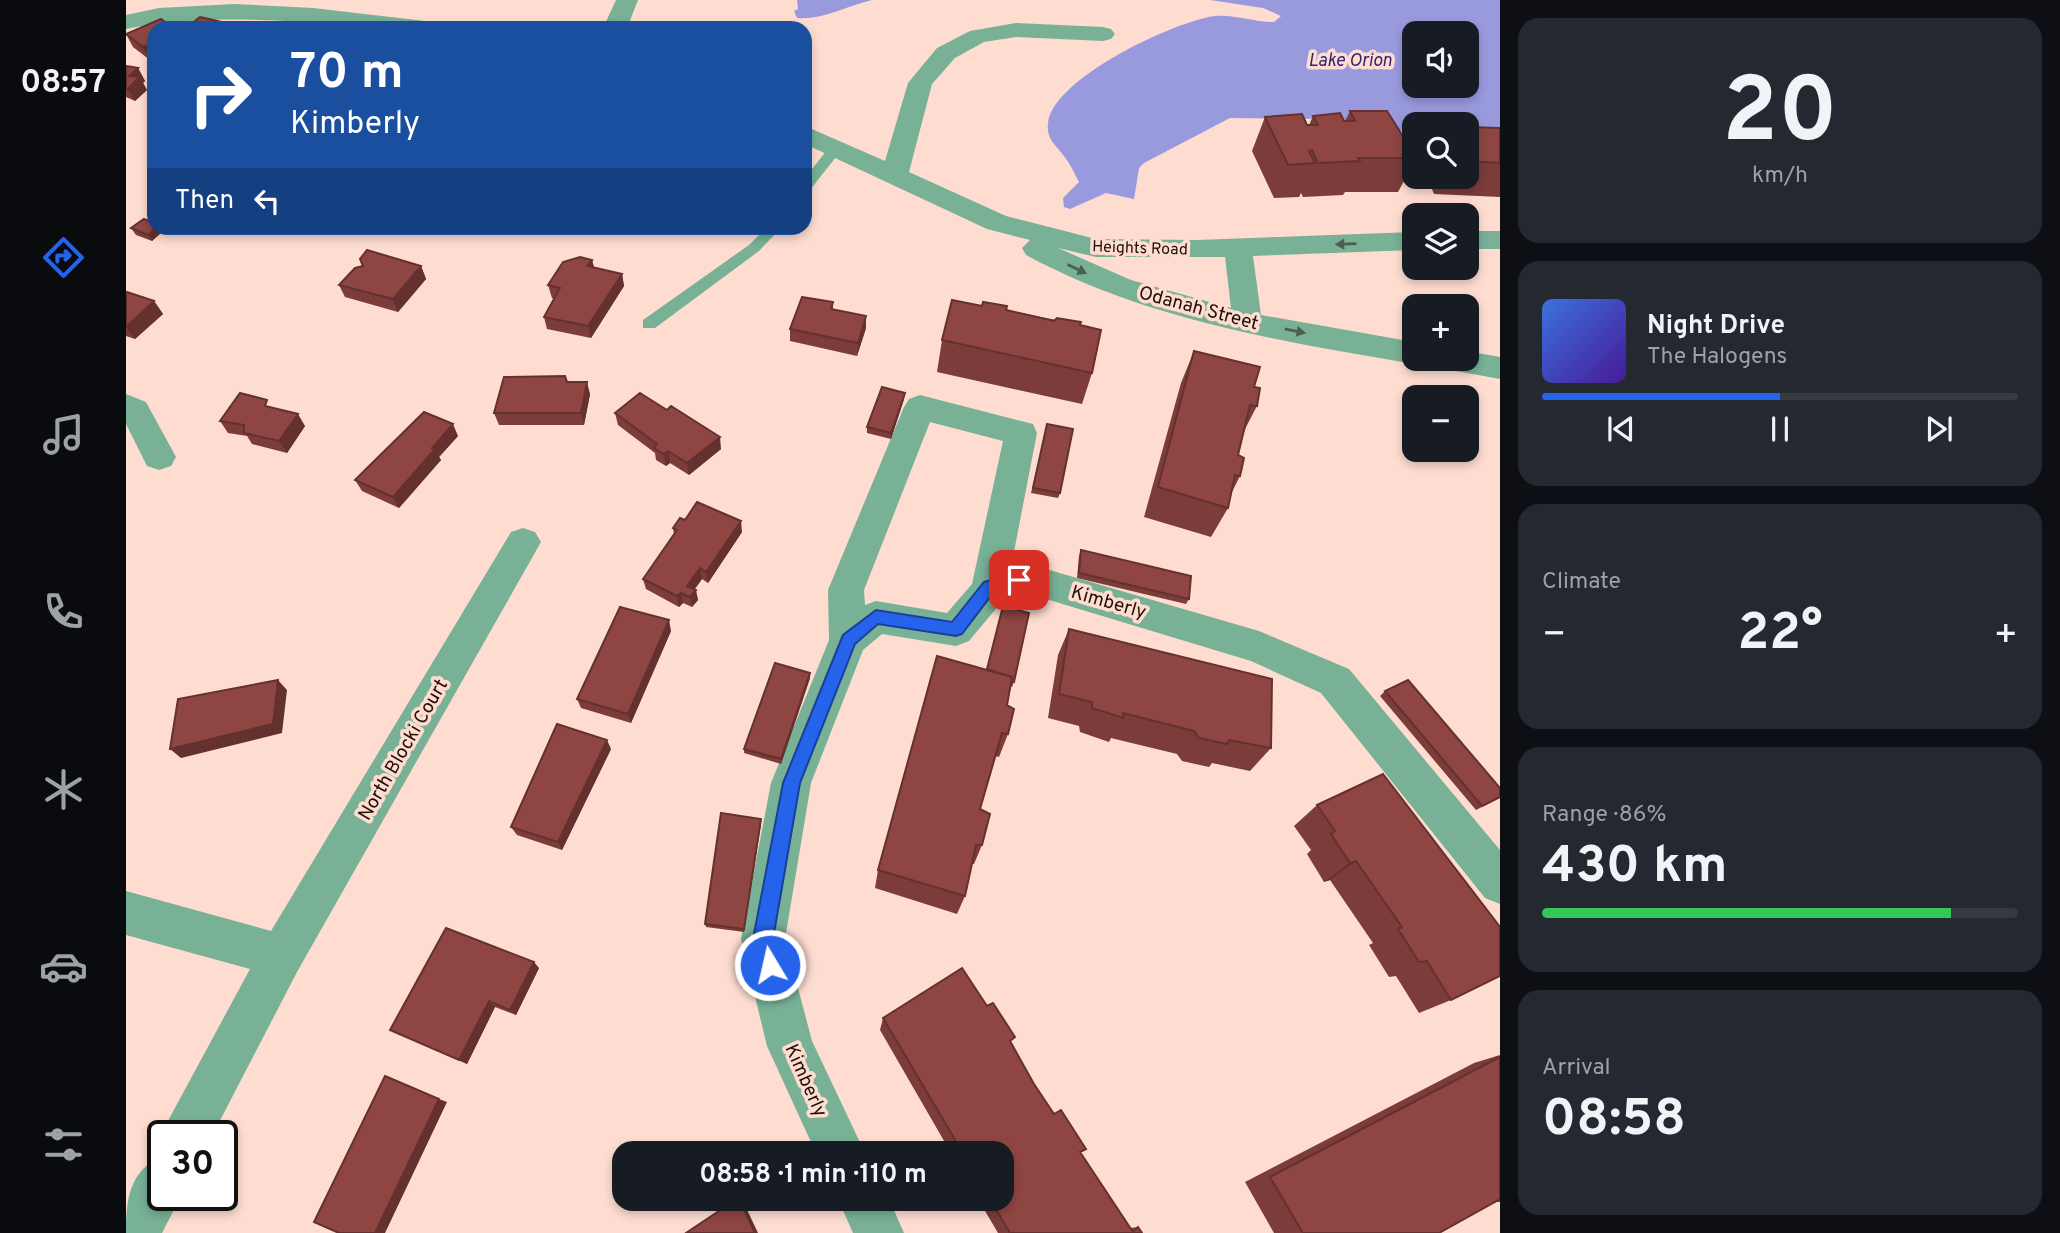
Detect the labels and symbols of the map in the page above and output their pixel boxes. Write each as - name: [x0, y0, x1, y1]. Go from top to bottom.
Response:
- water label: Lake Orion: [1308, 50, 1392, 73]
- street label: Heights Road: [1092, 237, 1188, 261]
- one-way arrow: [1335, 238, 1357, 249]
- one-way arrow: [1067, 263, 1087, 275]
- street label: Odanah Street: [1136, 281, 1261, 336]
- one-way arrow: [1284, 326, 1306, 337]
- pin: [989, 550, 1049, 610]
- street label: Kimberly: [1068, 581, 1149, 625]
- street label: North Blocki Court: [353, 675, 454, 825]
- position arrow: [733, 928, 807, 1002]
- street label: Kimberly: [779, 1041, 832, 1121]
- speed limit sign: 30: [147, 1120, 238, 1211]

